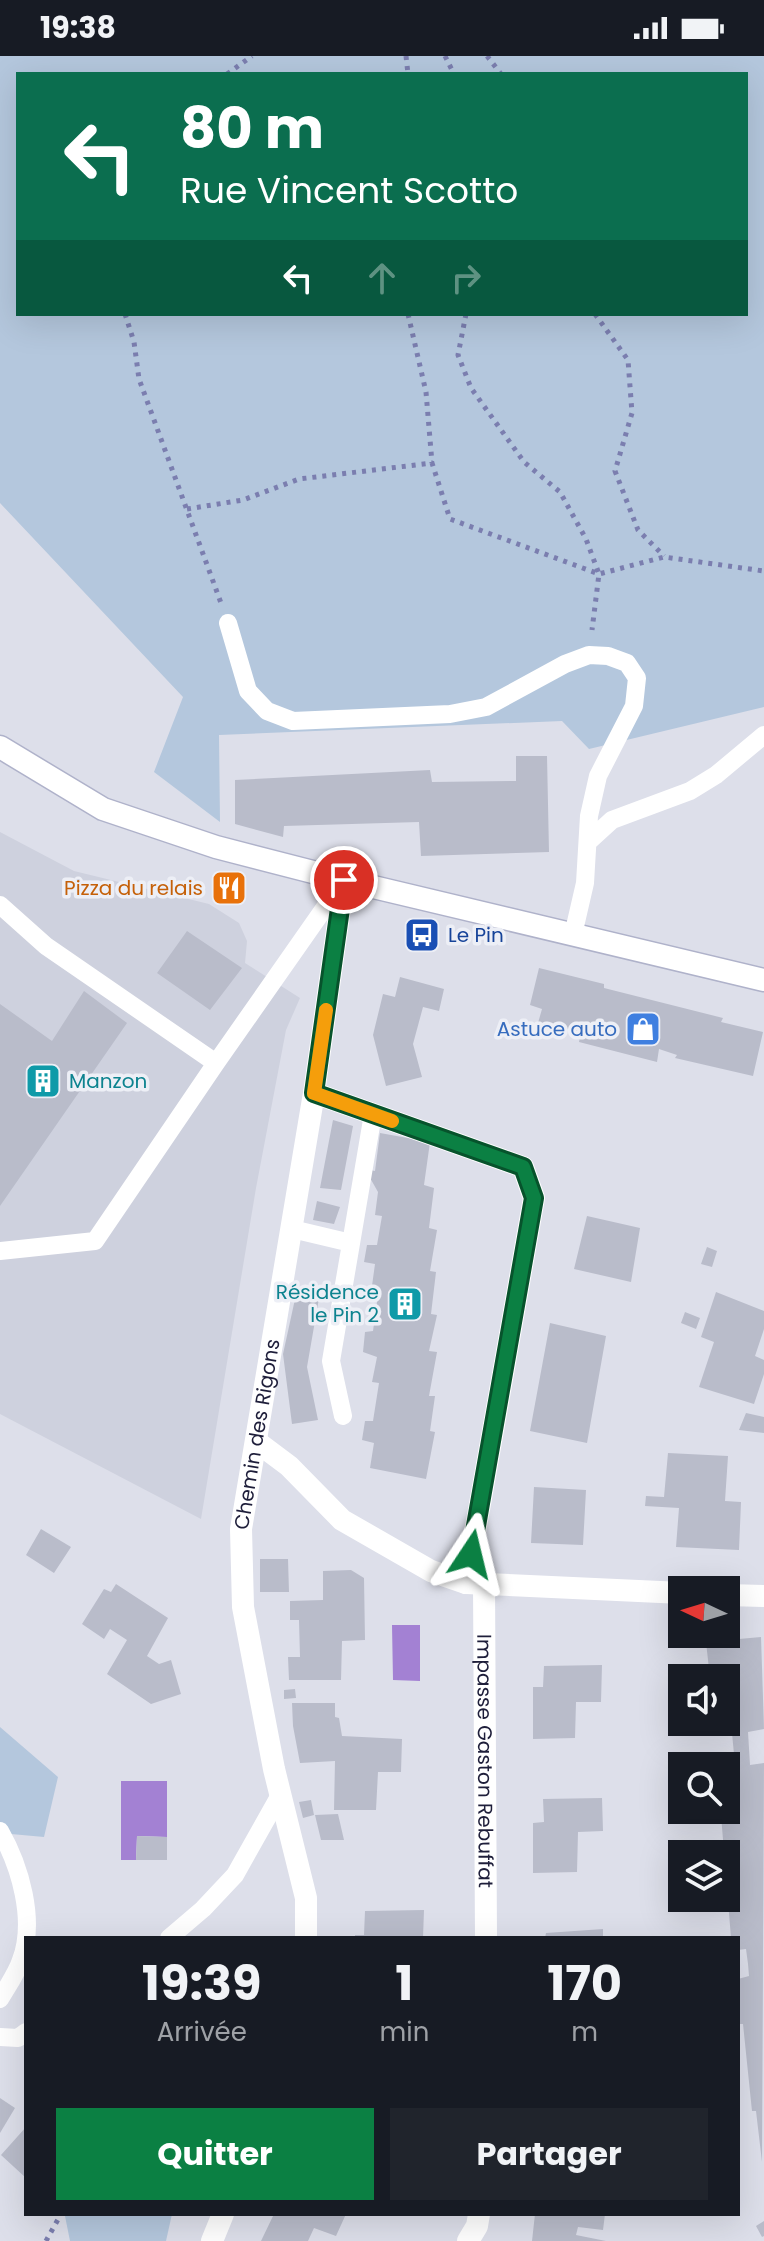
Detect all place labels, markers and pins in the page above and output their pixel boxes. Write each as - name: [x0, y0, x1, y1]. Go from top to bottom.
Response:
- pin: [310, 846, 378, 914]
- restaurant icon: Pizza du relais: [210, 869, 248, 907]
- place label: Pizza du relais: [64, 874, 203, 902]
- bus stop icon: Le Pin: [403, 916, 441, 954]
- place label: Le Pin: [448, 921, 504, 949]
- shop icon: Astuce auto: [624, 1010, 662, 1048]
- place label: Astuce auto: [497, 1015, 617, 1043]
- building icon: Manzon: [24, 1062, 62, 1100]
- place label: Manzon: [69, 1067, 147, 1095]
- place label: Résidence le Pin 2: [276, 1278, 379, 1329]
- building icon: Résidence le Pin 2: [386, 1285, 424, 1323]

